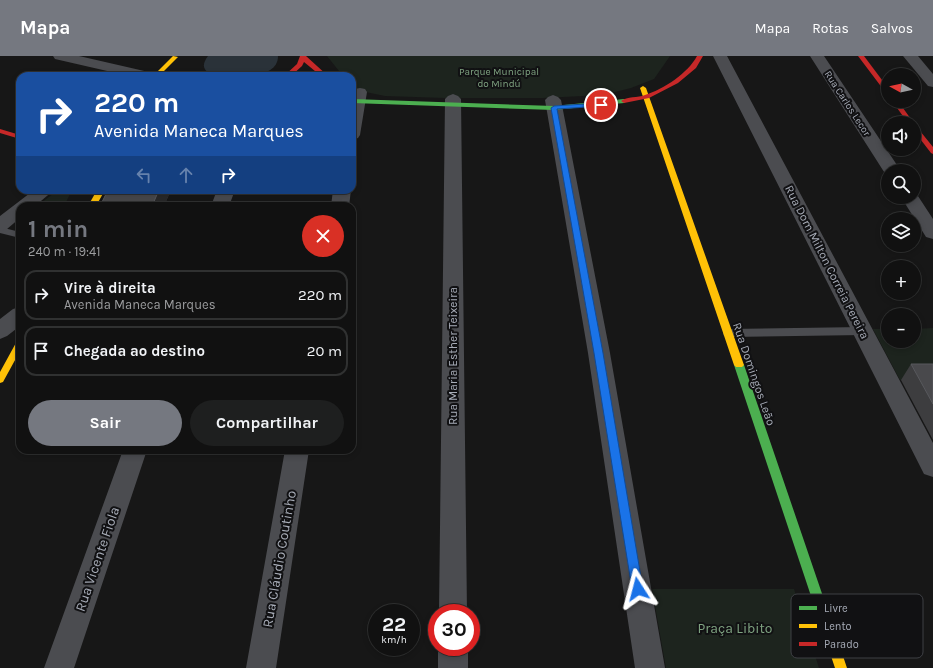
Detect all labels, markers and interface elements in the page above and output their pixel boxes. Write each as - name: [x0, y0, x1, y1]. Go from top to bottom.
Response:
- text: Mapa: [20, 17, 70, 39]
- text: Mapa: [755, 20, 790, 37]
- text: Rotas: [812, 20, 849, 37]
- text: Salvos: [871, 20, 913, 37]
- park label: Parque Municipal do Mindú: [459, 66, 539, 90]
- north arrow: [881, 68, 921, 108]
- map controls: [881, 68, 921, 348]
- street label: Rua Carlos Lecor: [822, 69, 873, 139]
- text: 220 m: [94, 86, 179, 119]
- icon: right: [28, 88, 80, 140]
- pin: [584, 88, 618, 122]
- icon: arrive: [590, 94, 612, 116]
- button: sound: [881, 116, 921, 156]
- text: Avenida Maneca Marques: [94, 120, 304, 142]
- icon: left: [133, 164, 155, 186]
- icon: ahead: [175, 164, 197, 186]
- icon: right: [217, 164, 239, 186]
- button: search: [881, 164, 921, 204]
- street label: Rua Dom Milton Correia Pereira: [782, 183, 872, 341]
- button: layers: [881, 212, 921, 252]
- text: 1 min: [28, 215, 88, 243]
- button: close: [302, 215, 344, 257]
- text: 240 m · 19:41: [28, 244, 101, 259]
- button: +: [881, 260, 921, 300]
- text: Vire à direita: [64, 279, 156, 297]
- icon: right: [30, 284, 52, 306]
- text: 220 m: [298, 286, 342, 304]
- street label: Rua Maria Esther Teixeira: [446, 287, 460, 425]
- text: Avenida Maneca Marques: [64, 297, 216, 312]
- button: −: [881, 308, 921, 348]
- street label: Rua Domingos Leão: [730, 321, 778, 427]
- icon: arrive: [30, 340, 52, 362]
- text: Chegada ao destino: [64, 342, 205, 360]
- text: 20 m: [307, 342, 342, 360]
- button: Sair: [28, 400, 182, 446]
- button: Compartilhar: [190, 400, 344, 446]
- street label: Rua Cláudio Coutinho: [259, 489, 300, 629]
- street label: Rua Vicente Fiola: [72, 505, 123, 614]
- position arrow: [617, 568, 659, 610]
- legend: [791, 594, 923, 658]
- text: Livre: [824, 602, 848, 615]
- speed limit sign: 30: [428, 604, 480, 656]
- text: 22: [382, 613, 406, 636]
- park label: Praça Libito: [698, 620, 772, 637]
- text: Lento: [824, 620, 852, 633]
- text: km/h: [381, 634, 407, 646]
- text: Parado: [824, 638, 859, 651]

